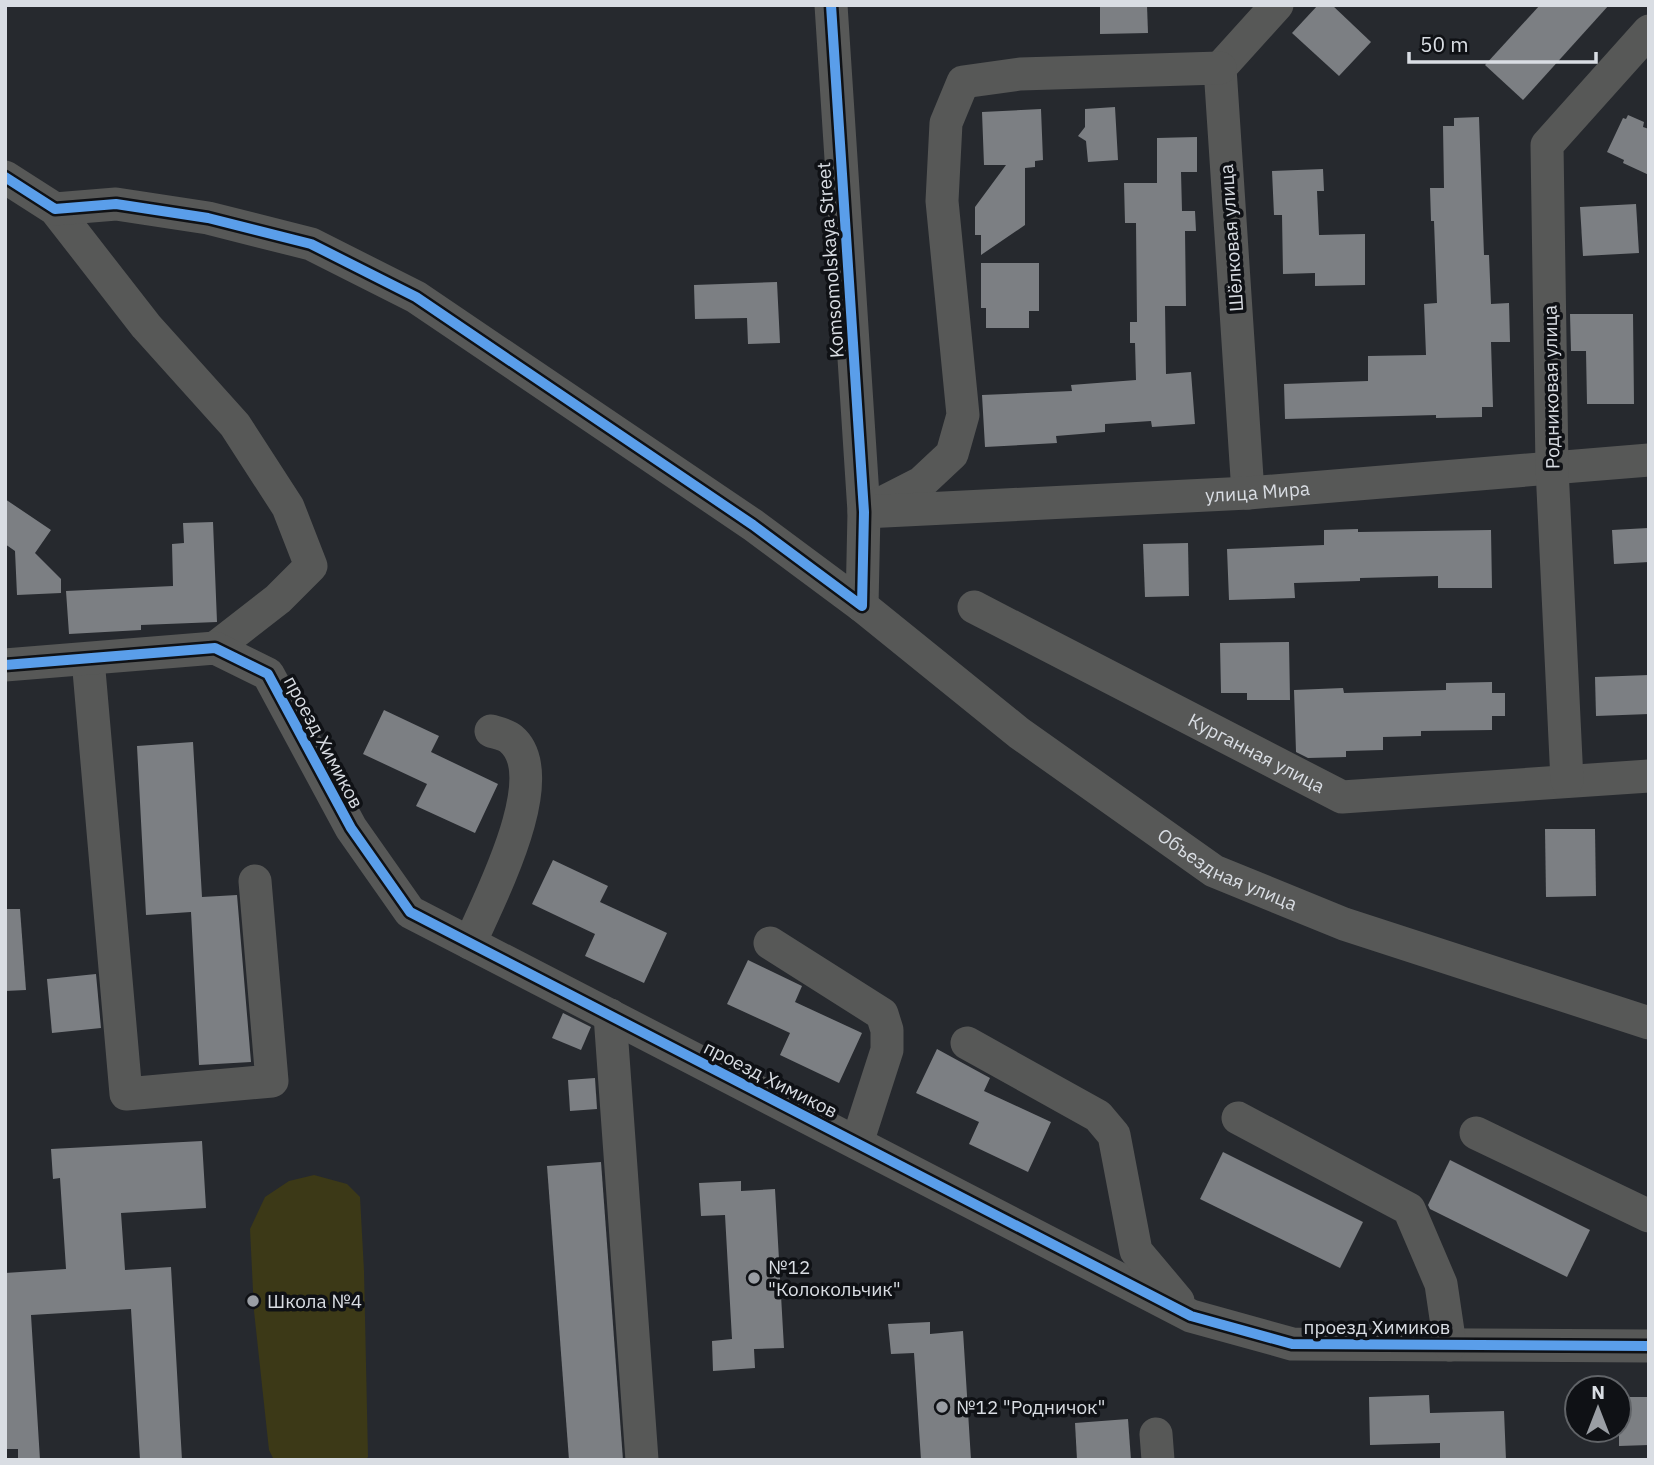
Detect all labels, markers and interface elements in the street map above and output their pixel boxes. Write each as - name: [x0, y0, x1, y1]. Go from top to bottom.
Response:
- scale bar: [1409, 21, 1596, 65]
- text: 50 m: [1420, 30, 1469, 58]
- street label: Komsomolskaya Street: [811, 161, 849, 359]
- street label: Шёлковая улица: [1214, 163, 1248, 313]
- street label: Родниковая улица: [1538, 305, 1564, 469]
- street label: улица Мира: [1204, 476, 1311, 507]
- street label: проезд Химиков: [279, 671, 369, 813]
- street label: Курганная улица: [1184, 708, 1329, 798]
- street label: Объездная улица: [1153, 823, 1301, 916]
- street label: проезд Химиков: [700, 1035, 842, 1123]
- place label: №12 "Колокольчик": [768, 1255, 901, 1301]
- marker: №12 "Колокольчик": [746, 1270, 762, 1286]
- place label: Школа №4: [267, 1289, 362, 1313]
- marker: Школа №4: [245, 1293, 261, 1309]
- street label: проезд Химиков: [1304, 1315, 1450, 1339]
- north arrow: [1563, 1374, 1633, 1444]
- text: N: [1591, 1380, 1605, 1404]
- place label: №12 "Родничок": [956, 1395, 1105, 1419]
- marker: №12 "Родничок": [934, 1399, 950, 1415]

